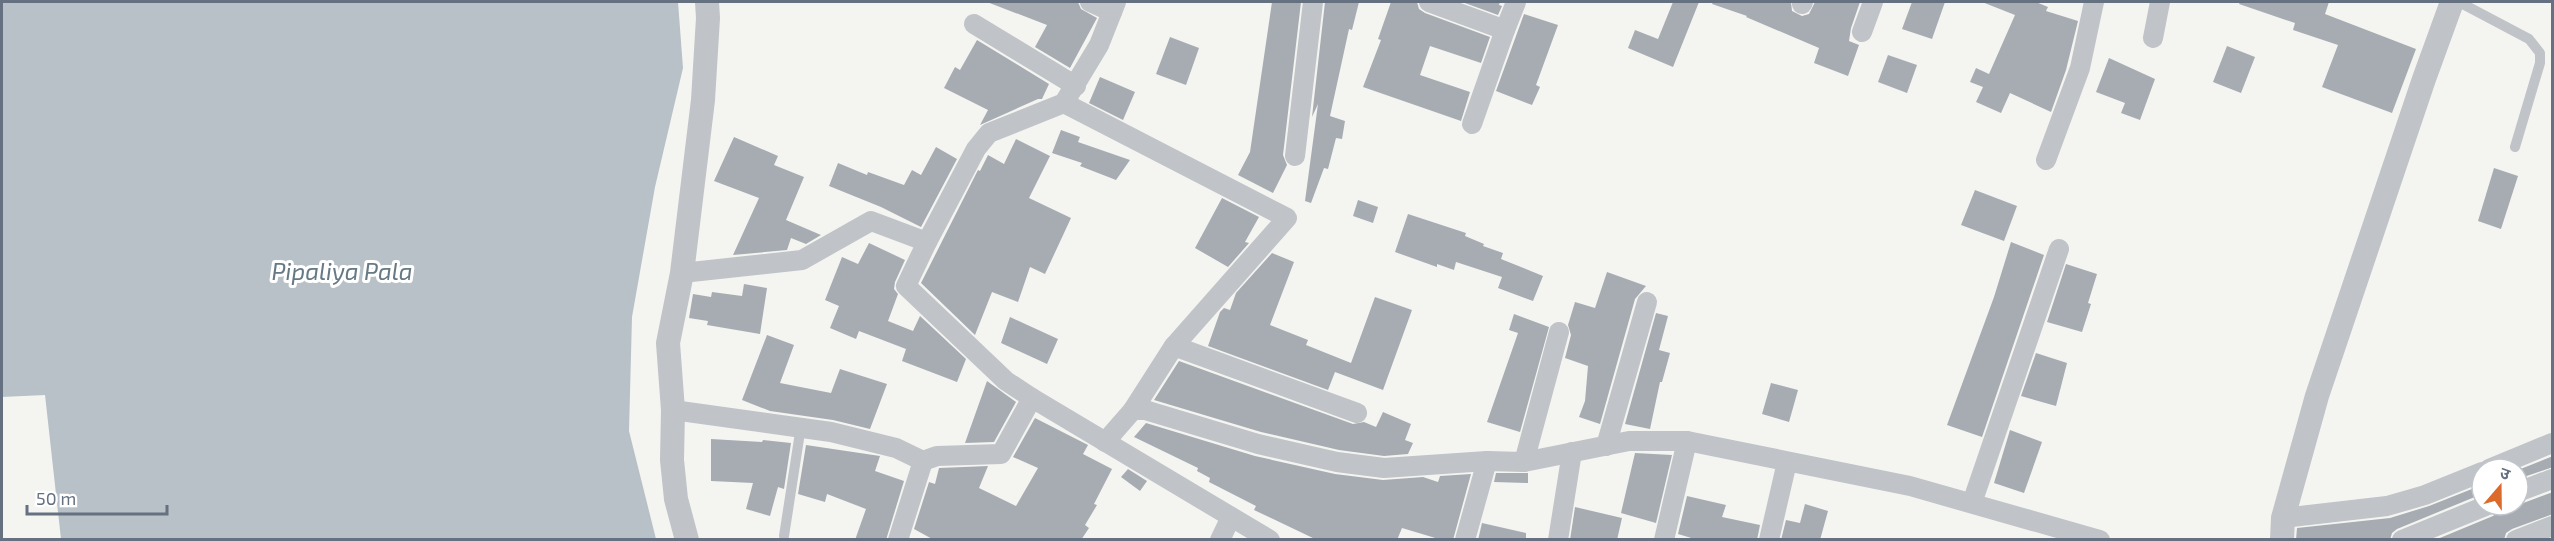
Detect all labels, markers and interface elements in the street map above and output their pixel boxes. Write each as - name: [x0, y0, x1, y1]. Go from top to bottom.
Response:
- water label: Pipaliya Pala: [271, 256, 413, 285]
- north arrow: [2470, 457, 2530, 517]
- text: उ: [2498, 462, 2514, 483]
- scale bar: [27, 478, 166, 516]
- text: 50 m: [36, 487, 76, 509]

